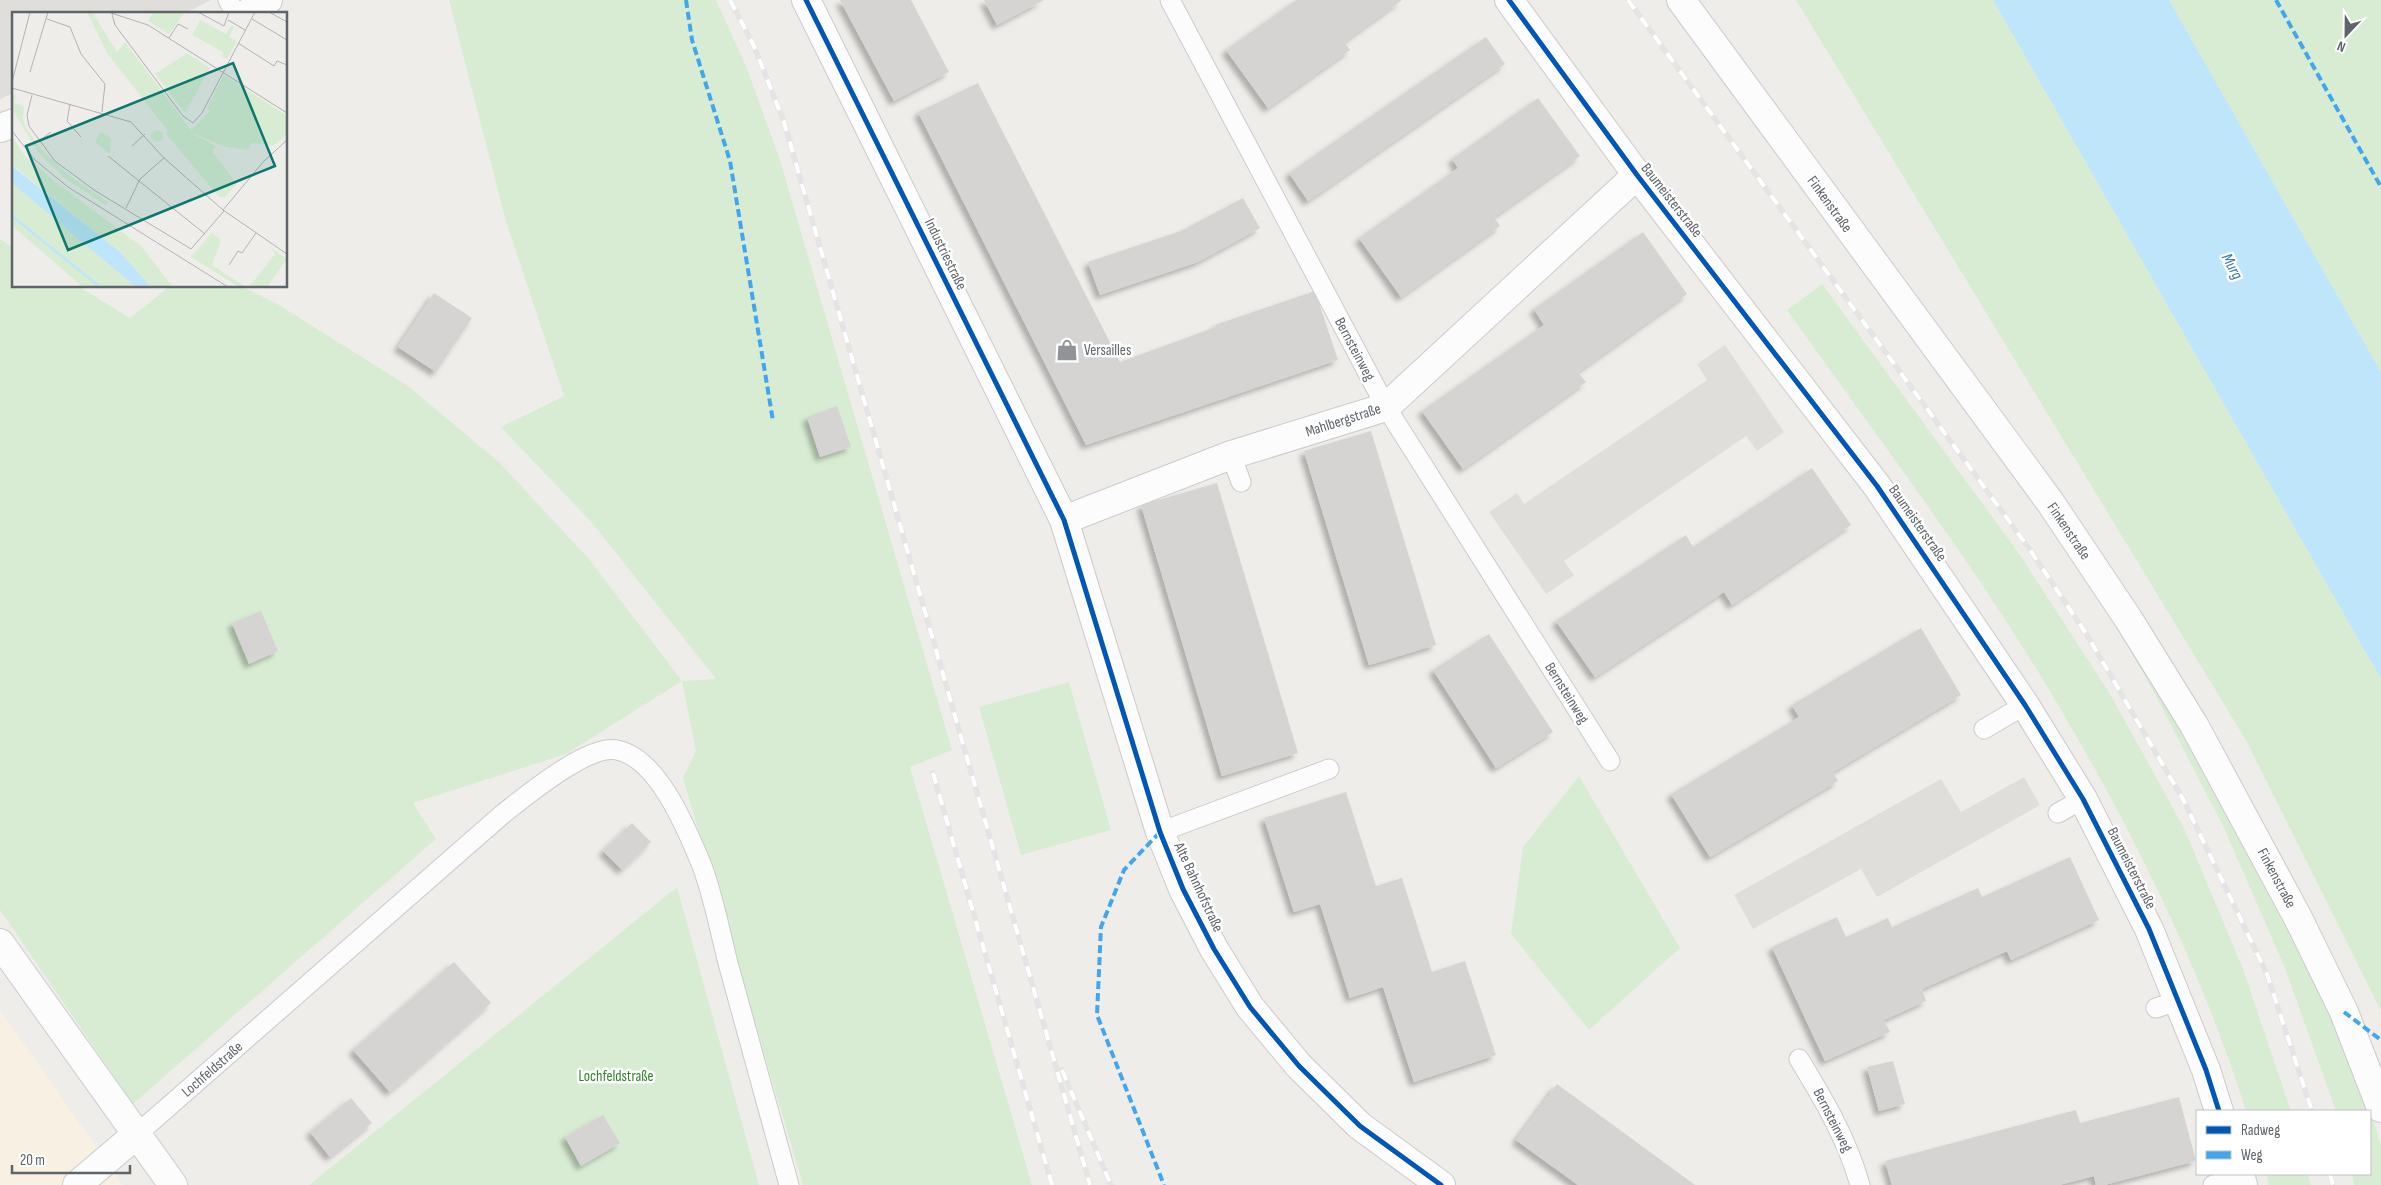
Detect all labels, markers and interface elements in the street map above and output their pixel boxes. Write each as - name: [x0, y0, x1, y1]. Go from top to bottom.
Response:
- north arrow: [2321, 10, 2371, 60]
- inset map: [12, 12, 288, 288]
- text: N: [2335, 37, 2348, 56]
- street label: Baumeisterstraße: [1637, 159, 1707, 241]
- street label: Finkenstraße: [1803, 172, 1856, 236]
- street label: Industriestraße: [920, 215, 971, 293]
- water label: Murg: [2217, 250, 2247, 283]
- street label: Bernsteinweg: [1330, 314, 1379, 384]
- shop icon: Versailles: [1054, 337, 1080, 363]
- place label: Versailles: [1084, 341, 1131, 360]
- street label: Mahlbergstraße: [1303, 399, 1383, 442]
- street label: Baumeisterstraße: [1884, 481, 1951, 565]
- street label: Finkenstraße: [2042, 499, 2095, 564]
- street label: Bernsteinweg: [1540, 659, 1593, 728]
- street label: Baumeisterstraße: [2103, 824, 2160, 912]
- street label: Alte Bahnhofstraße: [1169, 838, 1228, 935]
- street label: Finkenstraße: [2253, 845, 2300, 911]
- street label: Lochfeldstraße: [178, 1038, 247, 1101]
- park label: Lochfeldstraße: [578, 1067, 654, 1086]
- street label: Bernsteinweg: [1808, 1085, 1857, 1155]
- legend: [2196, 1110, 2371, 1175]
- text: Radweg: [2241, 1121, 2280, 1140]
- scale bar: [12, 1142, 130, 1174]
- text: Weg: [2241, 1146, 2263, 1165]
- text: 20 m: [20, 1151, 45, 1170]

